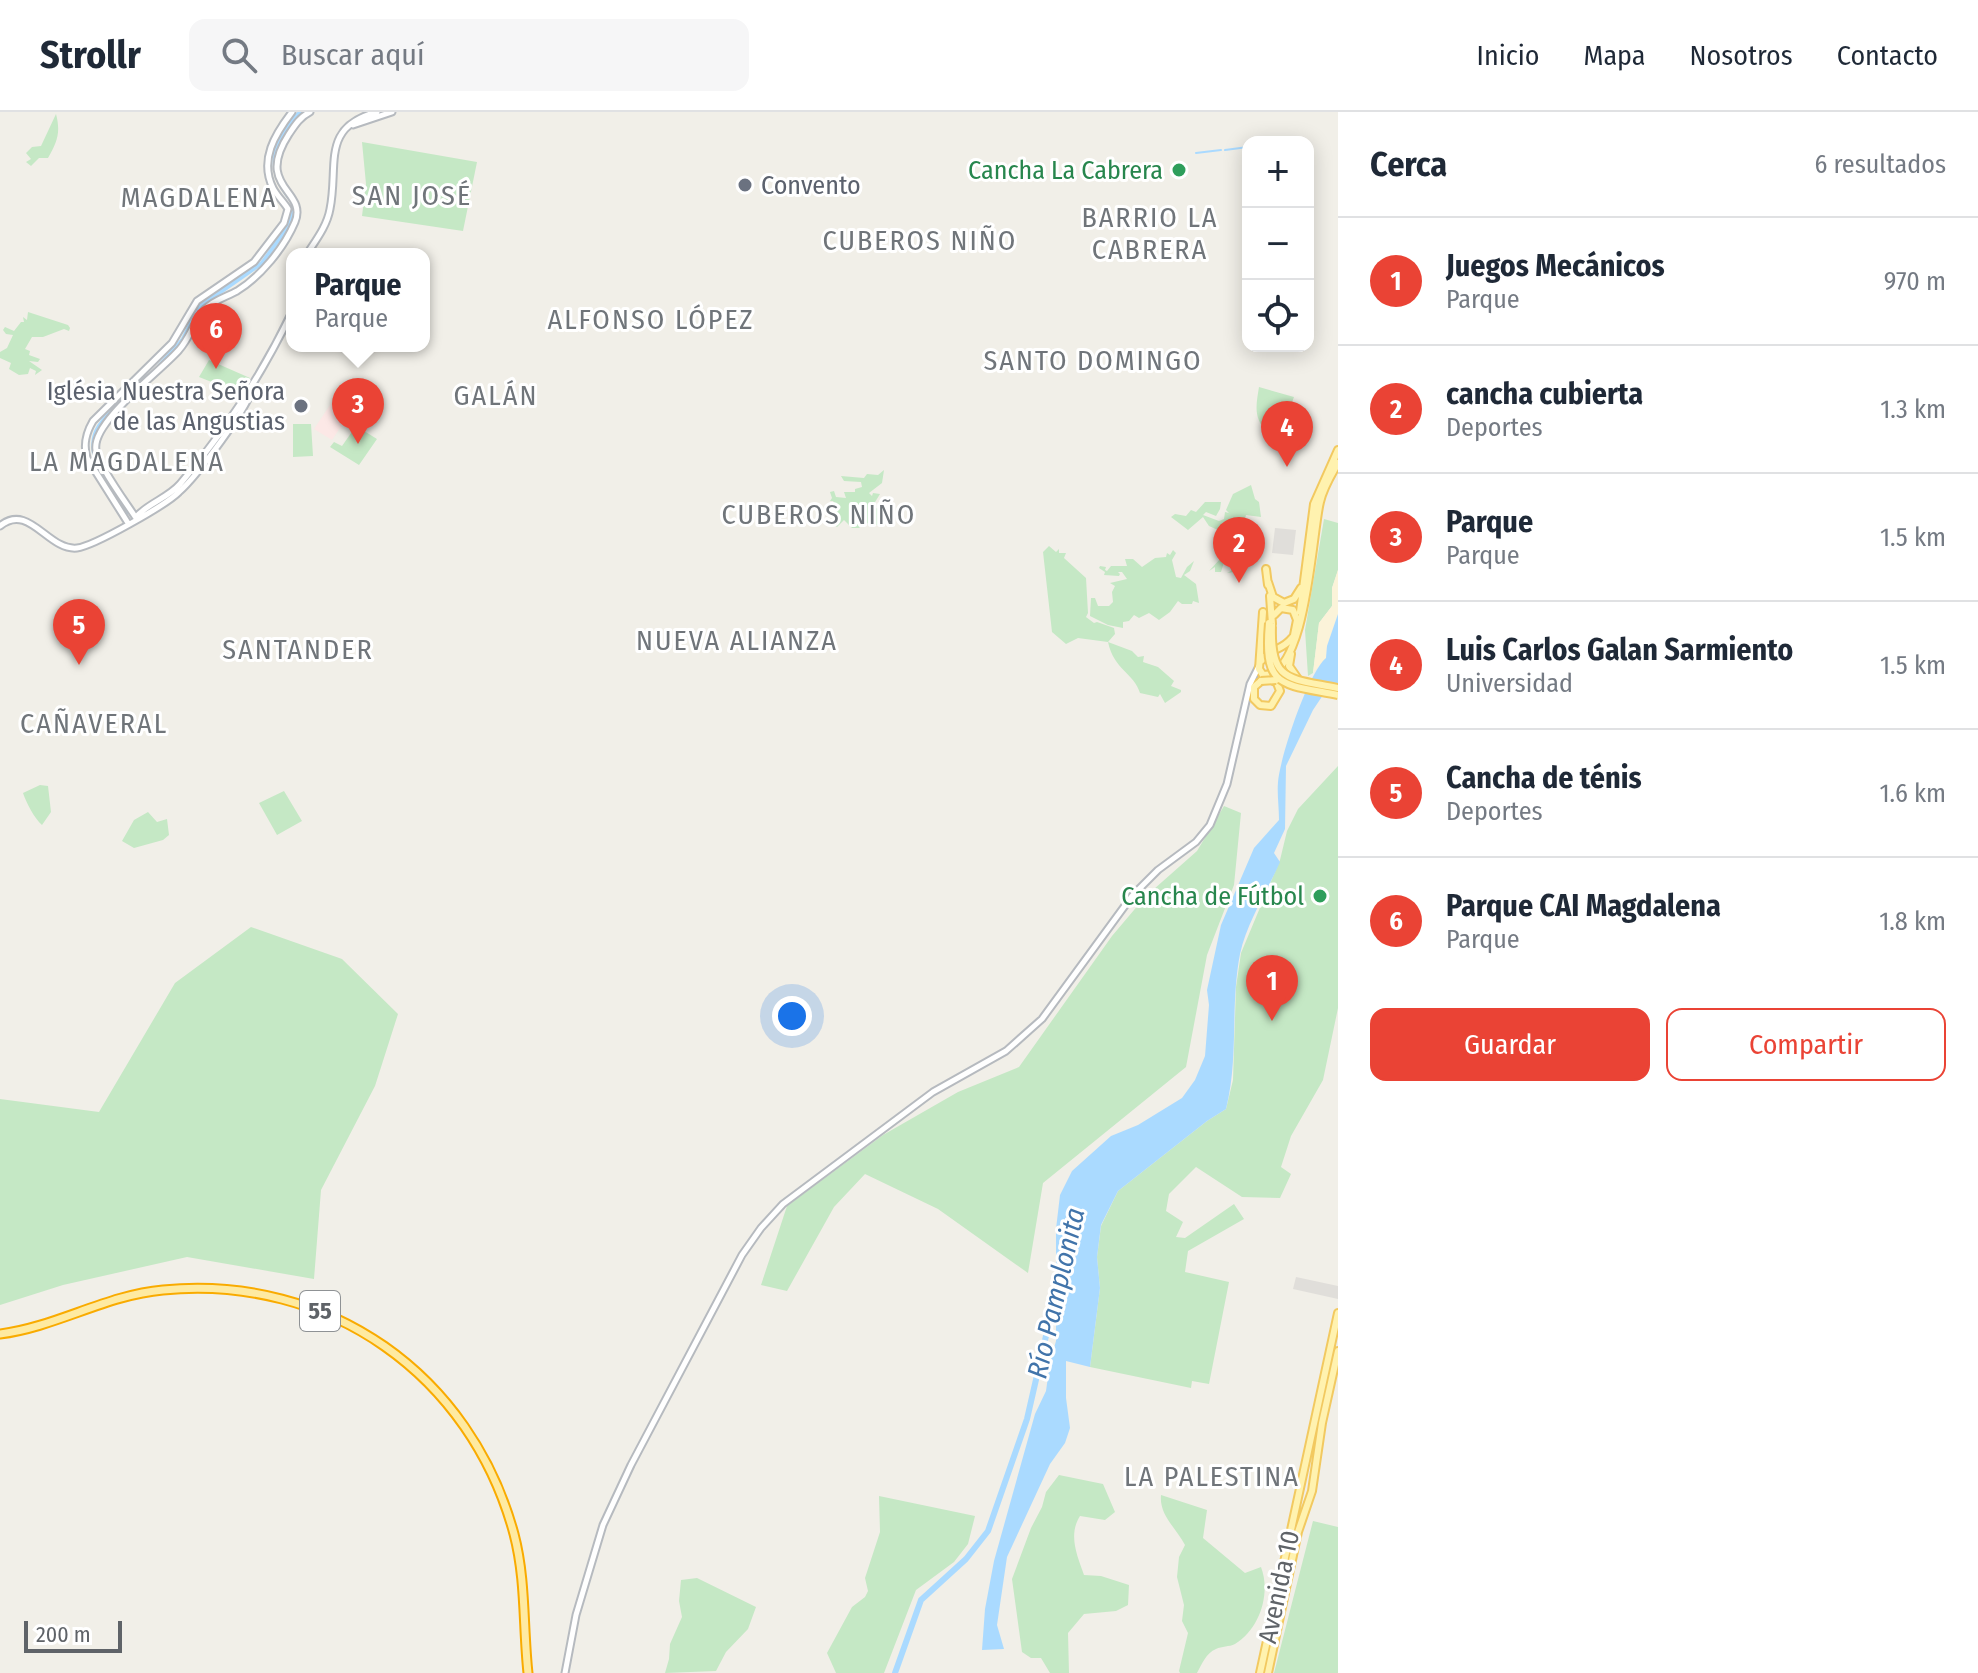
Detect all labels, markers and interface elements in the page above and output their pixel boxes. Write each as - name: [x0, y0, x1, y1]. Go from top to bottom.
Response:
- search box: [189, 19, 749, 91]
- text: Strollr: [40, 32, 141, 78]
- icon: search: [217, 33, 261, 77]
- text: Buscar aquí: [281, 37, 425, 73]
- text: Inicio: [1477, 39, 1539, 72]
- text: Mapa: [1583, 39, 1645, 72]
- text: Nosotros: [1689, 39, 1793, 72]
- text: Contacto: [1837, 39, 1938, 72]
- map controls: [1242, 136, 1314, 352]
- button: +: [1242, 136, 1314, 208]
- text: Cerca: [1370, 144, 1447, 185]
- text: 6 resultados: [1814, 149, 1946, 180]
- place label: Cancha La Cabrera: [968, 155, 1163, 186]
- marker: Cancha La Cabrera: [1170, 161, 1188, 179]
- place label: Convento: [761, 170, 861, 201]
- marker: Convento: [736, 176, 754, 194]
- district label: SAN JOSÉ: [352, 179, 472, 212]
- district label: MAGDALENA: [121, 181, 277, 214]
- district label: BARRIO LA CABRERA: [1081, 201, 1219, 266]
- button: −: [1242, 208, 1314, 280]
- district label: CUBEROS NIÑO: [823, 224, 1017, 257]
- popup: [286, 248, 430, 352]
- text: Juegos Mecánicos: [1446, 248, 1665, 284]
- text: 1: [1391, 266, 1402, 297]
- text: 970 m: [1884, 266, 1946, 297]
- text: Parque: [314, 267, 402, 303]
- button: locate: [1242, 280, 1314, 352]
- text: Parque: [1446, 284, 1520, 315]
- pin: 6: [190, 303, 242, 369]
- text: Parque: [314, 303, 388, 334]
- district label: ALFONSO LÓPEZ: [547, 303, 755, 336]
- district label: SANTO DOMINGO: [983, 344, 1203, 377]
- place label: Iglésia Nuestra Señora de las Angustias: [47, 376, 285, 437]
- text: cancha cubierta: [1446, 376, 1643, 412]
- pin: 3: [332, 378, 384, 444]
- district label: GALÁN: [454, 379, 538, 412]
- text: 2: [1390, 394, 1402, 425]
- text: 1.3 km: [1880, 394, 1946, 425]
- marker: Iglésia Nuestra Señora de las Angustias: [292, 397, 310, 415]
- pin: 4: [1261, 401, 1313, 467]
- text: Deportes: [1446, 412, 1543, 443]
- district label: LA MAGDALENA: [29, 445, 225, 478]
- district label: CUBEROS NIÑO: [722, 498, 916, 531]
- text: Parque: [1446, 504, 1533, 540]
- pin: 2: [1213, 517, 1265, 583]
- text: 3: [1390, 522, 1402, 553]
- text: 1.5 km: [1880, 522, 1946, 553]
- text: Parque: [1446, 540, 1520, 571]
- pin: 5: [53, 599, 105, 665]
- district label: NUEVA ALIANZA: [636, 624, 838, 657]
- text: Luis Carlos Galan Sarmiento: [1446, 632, 1793, 668]
- district label: SANTANDER: [222, 633, 374, 666]
- text: 4: [1389, 650, 1403, 681]
- text: 1.5 km: [1880, 650, 1946, 681]
- text: Universidad: [1446, 668, 1573, 699]
- district label: CAÑAVERAL: [20, 707, 168, 740]
- text: Cancha de ténis: [1446, 760, 1642, 796]
- text: 5: [1390, 778, 1402, 809]
- text: 1.6 km: [1879, 778, 1946, 809]
- text: Deportes: [1446, 796, 1543, 827]
- place label: Cancha de Fútbol: [1121, 881, 1304, 912]
- marker: Cancha de Fútbol: [1311, 887, 1329, 905]
- text: Parque CAI Magdalena: [1446, 888, 1721, 924]
- text: 6: [1389, 906, 1403, 937]
- text: 1.8 km: [1879, 906, 1946, 937]
- text: Parque: [1446, 924, 1520, 955]
- pin: 1: [1246, 955, 1298, 1021]
- your location: [772, 996, 812, 1036]
- button: Guardar: [1370, 1008, 1650, 1081]
- button: Compartir: [1666, 1008, 1946, 1081]
- water label: Río Pamplonita: [1020, 1204, 1092, 1382]
- road number: 55: [300, 1291, 340, 1331]
- district label: LA PALESTINA: [1124, 1460, 1300, 1493]
- street label: Avenida 10: [1252, 1528, 1306, 1646]
- scale bar: [24, 1617, 122, 1653]
- text: 200 m: [36, 1621, 91, 1648]

